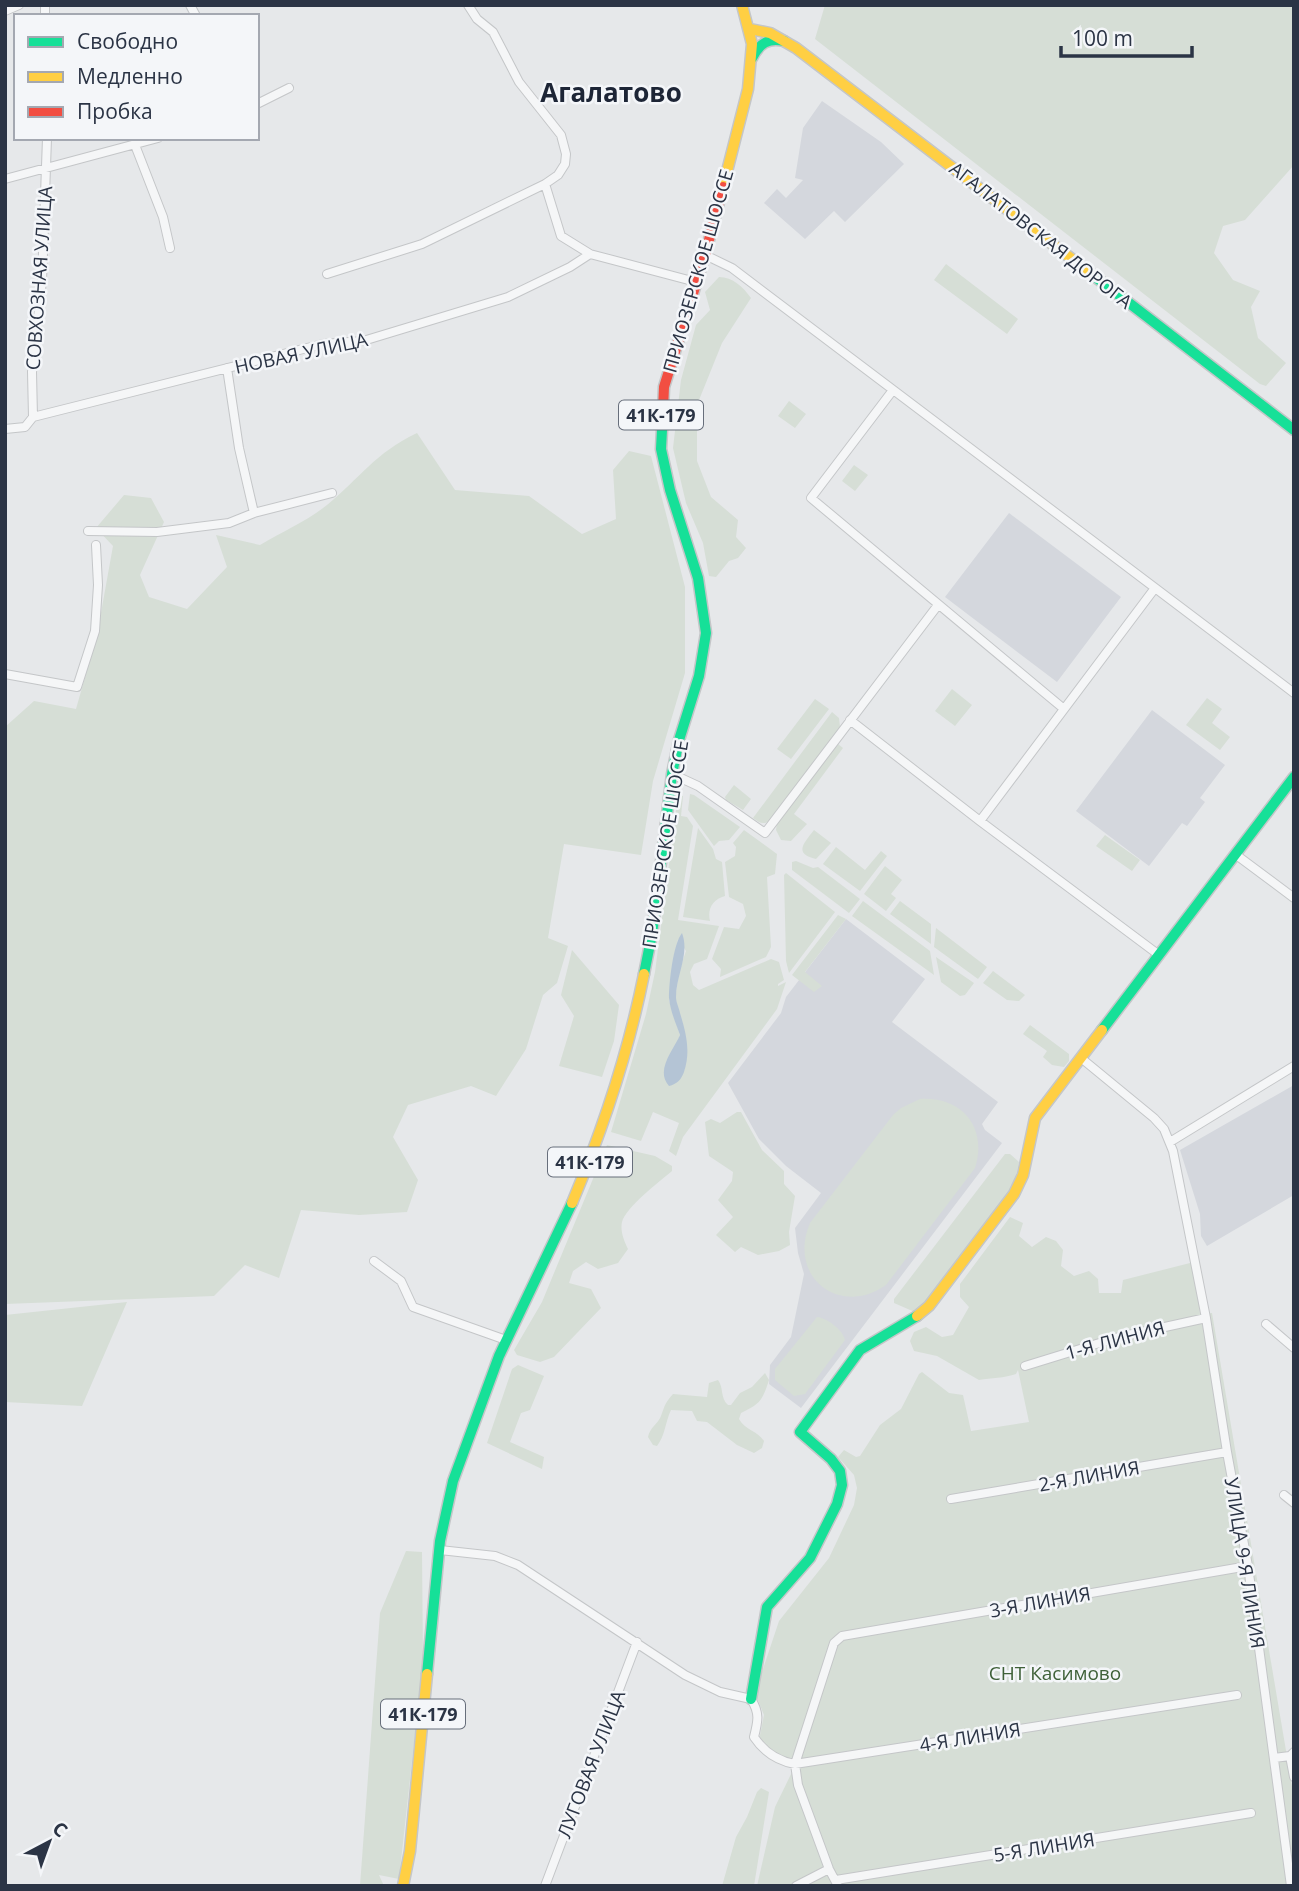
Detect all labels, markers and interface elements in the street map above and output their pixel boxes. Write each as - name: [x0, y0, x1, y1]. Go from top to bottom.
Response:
- legend: [14, 14, 259, 140]
- scale bar: [1061, 14, 1192, 58]
- text: 100 m: [1072, 24, 1133, 52]
- text: Свободно: [77, 27, 178, 55]
- text: Медленно: [77, 62, 183, 90]
- district label: Агалатово: [540, 74, 682, 110]
- text: Пробка: [77, 97, 153, 125]
- street label: АГАЛАТОВСКАЯ ДОРОГА: [944, 155, 1138, 315]
- street label: ПРИОЗЕРСКОЕ ШОССЕ: [657, 166, 739, 376]
- street label: СОВХОЗНАЯ УЛИЦА: [20, 185, 58, 371]
- street label: НОВАЯ УЛИЦА: [232, 326, 370, 380]
- road number: 41К-179: [619, 400, 703, 430]
- street label: ПРИОЗЕРСКОЕ ШОССЕ: [636, 738, 694, 950]
- road number: 41К-179: [548, 1148, 632, 1176]
- street label: 1-Я ЛИНИЯ: [1062, 1314, 1168, 1366]
- street label: 2-Я ЛИНИЯ: [1036, 1454, 1142, 1498]
- street label: УЛИЦА 9-Я ЛИНИЯ: [1219, 1476, 1271, 1650]
- street label: 3-Я ЛИНИЯ: [987, 1580, 1093, 1624]
- park label: СНТ Касимово: [989, 1660, 1121, 1686]
- street label: ЛУГОВАЯ УЛИЦА: [551, 1686, 631, 1842]
- road number: 41К-179: [381, 1700, 465, 1728]
- street label: 4-Я ЛИНИЯ: [918, 1716, 1022, 1758]
- north arrow: [14, 1807, 84, 1877]
- text: С: [47, 1815, 73, 1843]
- street label: 5-Я ЛИНИЯ: [992, 1826, 1096, 1868]

